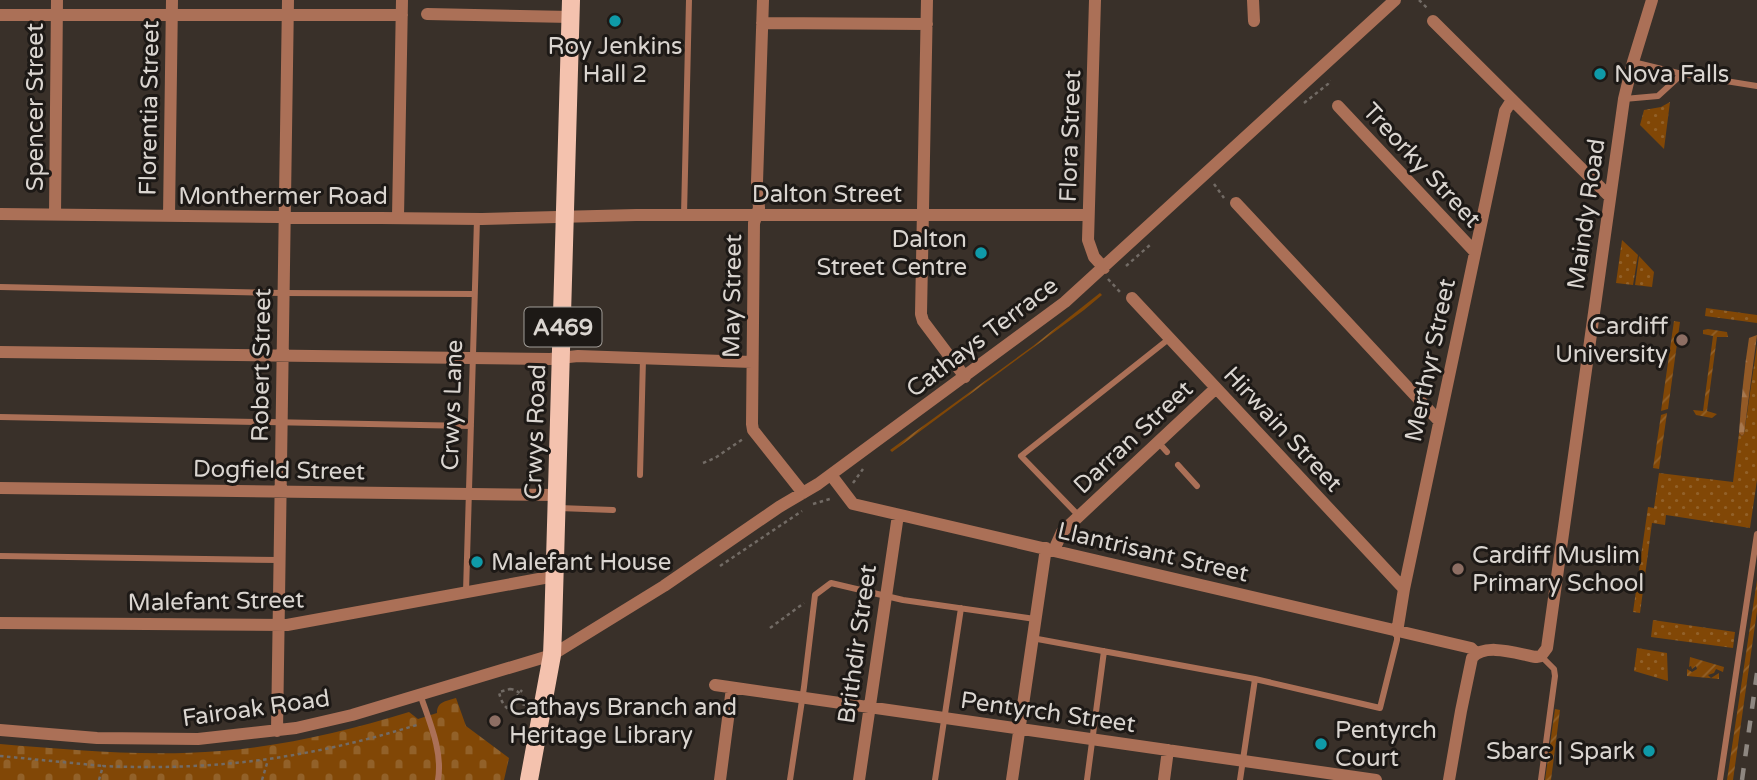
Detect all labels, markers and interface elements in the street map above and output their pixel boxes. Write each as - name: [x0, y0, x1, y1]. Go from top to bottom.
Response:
- marker: Roy Jenkins Hall 2: [607, 13, 623, 29]
- street label: Florentia Street: [133, 20, 166, 196]
- street label: Spencer Street: [21, 23, 50, 191]
- place label: Roy Jenkins Hall 2: [547, 32, 683, 89]
- place label: Nova Falls: [1614, 60, 1729, 89]
- marker: Nova Falls: [1592, 66, 1608, 82]
- street label: Flora Street: [1054, 69, 1087, 203]
- street label: Treorky Street: [1356, 97, 1487, 234]
- street label: Maindy Road: [1562, 137, 1611, 291]
- street label: Dalton Street: [752, 180, 902, 209]
- street label: Monthermer Road: [178, 182, 388, 211]
- place label: Dalton Street Centre: [816, 225, 967, 282]
- street label: May Street: [717, 234, 748, 358]
- marker: Dalton Street Centre: [973, 245, 989, 261]
- street label: Cathays Terrace: [901, 271, 1064, 404]
- street label: Merthyr Street: [1399, 276, 1462, 444]
- street label: Robert Street: [246, 288, 277, 442]
- road number: A469: [524, 308, 602, 346]
- place label: Cardiff University: [1555, 312, 1668, 369]
- marker: Cardiff University: [1674, 332, 1690, 348]
- street label: Crwys Lane: [436, 339, 469, 471]
- street label: Hirwain Street: [1217, 361, 1348, 498]
- street label: Crwys Road: [519, 364, 552, 500]
- street label: Darran Street: [1068, 375, 1199, 500]
- street label: Dogfield Street: [193, 454, 365, 486]
- street label: Llantrisant Street: [1054, 516, 1251, 589]
- place label: Cardiff Muslim Primary School: [1472, 541, 1644, 598]
- place label: Malefant House: [491, 548, 671, 577]
- marker: Malefant House: [469, 554, 485, 570]
- marker: Cardiff Muslim Primary School: [1450, 561, 1466, 577]
- street label: Brithdir Street: [832, 563, 883, 726]
- street label: Malefant Street: [127, 585, 305, 618]
- street label: Fairoak Road: [180, 684, 332, 733]
- street label: Pentyrch Street: [958, 686, 1137, 739]
- place label: Cathays Branch and Heritage Library: [509, 693, 737, 750]
- marker: Cathays Branch and Heritage Library: [487, 713, 503, 729]
- place label: Pentyrch Court: [1335, 716, 1437, 773]
- marker: Pentyrch Court: [1313, 736, 1329, 752]
- place label: Sbarc | Spark: [1486, 737, 1635, 766]
- marker: Sbarc | Spark: [1641, 743, 1657, 759]

